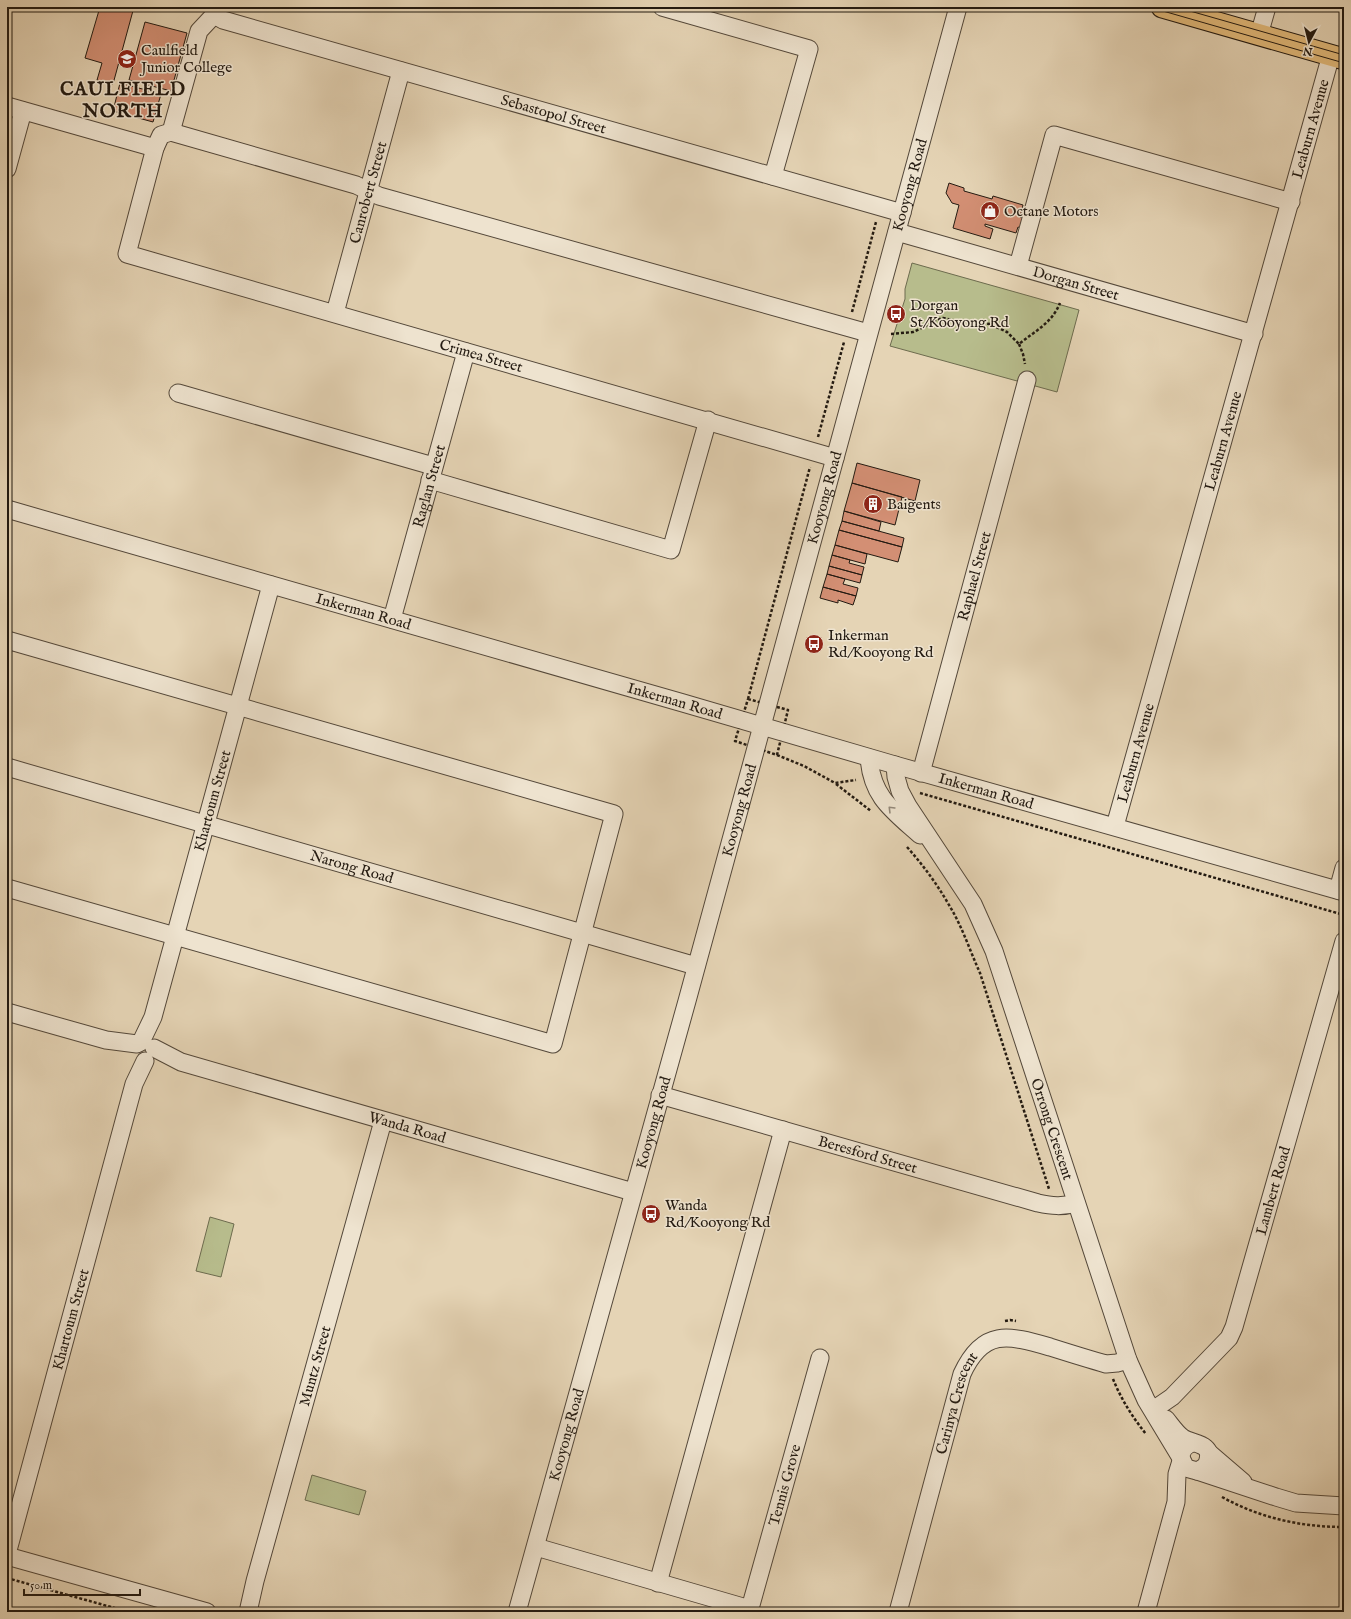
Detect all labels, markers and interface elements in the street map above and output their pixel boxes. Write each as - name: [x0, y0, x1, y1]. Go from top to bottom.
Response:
- north arrow: [1289, 22, 1329, 62]
- place label: Caulfield Junior College: [139, 41, 232, 77]
- text: N: [1302, 43, 1314, 59]
- school or university icon: Caulfield Junior College: [116, 48, 138, 70]
- street label: Leaburn Avenue: [1287, 77, 1333, 181]
- district label: CAULFIELD NORTH: [60, 78, 186, 124]
- street label: Sebastopol Street: [499, 90, 608, 138]
- street label: Kooyong Road: [888, 136, 931, 233]
- street label: Canrobert Street: [345, 139, 391, 246]
- shop icon: Octane Motors: [979, 200, 1001, 222]
- place label: Octane Motors: [1004, 202, 1099, 221]
- street label: Dorgan Street: [1031, 262, 1121, 304]
- place label: Dorgan St/Kooyong Rd: [910, 296, 1010, 332]
- bus stop icon: Dorgan St/Kooyong Rd: [885, 303, 907, 325]
- street label: Crimea Street: [437, 335, 525, 377]
- street label: Leaburn Avenue: [1200, 389, 1246, 493]
- street label: Raglan Street: [408, 442, 449, 530]
- street label: Kooyong Road: [803, 448, 846, 546]
- building icon: Baigents: [862, 493, 884, 515]
- place label: Baigents: [887, 495, 941, 514]
- street label: Raphael Street: [953, 529, 995, 623]
- street label: Inkerman Road: [314, 589, 414, 634]
- place label: Inkerman Rd/Kooyong Rd: [828, 626, 934, 662]
- bus stop icon: Inkerman Rd/Kooyong Rd: [803, 633, 825, 655]
- street label: Inkerman Road: [625, 678, 726, 724]
- street label: Leaburn Avenue: [1113, 701, 1159, 805]
- street label: Khartoum Street: [189, 748, 235, 853]
- street label: Kooyong Road: [717, 761, 761, 859]
- street label: Inkerman Road: [936, 768, 1037, 814]
- one-way arrow: [888, 806, 896, 814]
- street label: Narong Road: [308, 846, 397, 888]
- street label: Kooyong Road: [631, 1073, 675, 1171]
- street label: Orrong Crescent: [1027, 1076, 1078, 1182]
- street label: Wanda Road: [367, 1107, 449, 1148]
- street label: Beresford Street: [816, 1131, 919, 1177]
- street label: Lambert Road: [1251, 1143, 1295, 1237]
- place label: Wanda Rd/Kooyong Rd: [665, 1196, 771, 1232]
- bus stop icon: Wanda Rd/Kooyong Rd: [640, 1203, 662, 1225]
- street label: Khartoum Street: [48, 1267, 93, 1372]
- street label: Muntz Street: [295, 1324, 335, 1408]
- street label: Carinya Crescent: [931, 1348, 982, 1456]
- street label: Kooyong Road: [544, 1385, 589, 1483]
- street label: Tennis Grove: [764, 1442, 805, 1528]
- scale bar: [24, 1571, 140, 1597]
- text: 50 m: [30, 1578, 52, 1593]

